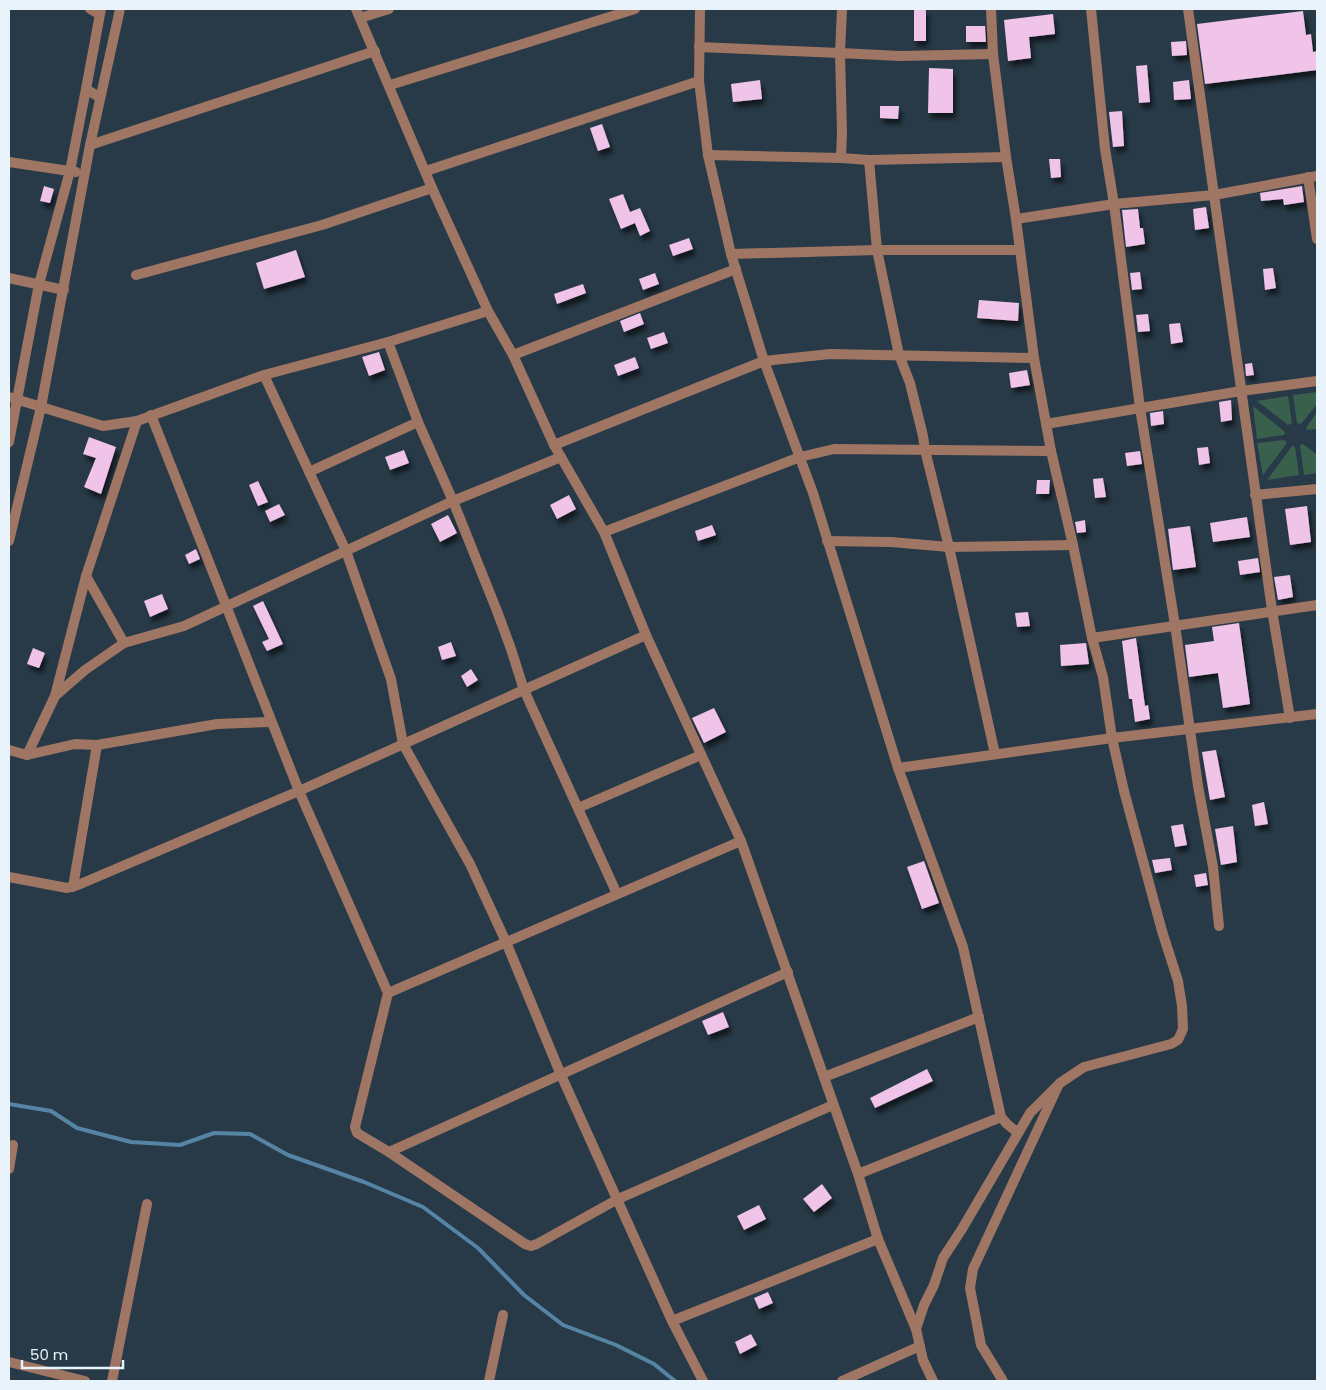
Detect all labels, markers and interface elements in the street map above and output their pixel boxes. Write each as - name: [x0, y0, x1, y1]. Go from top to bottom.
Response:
- scale bar: [22, 1338, 124, 1370]
- text: 50 m: [30, 1344, 68, 1365]

